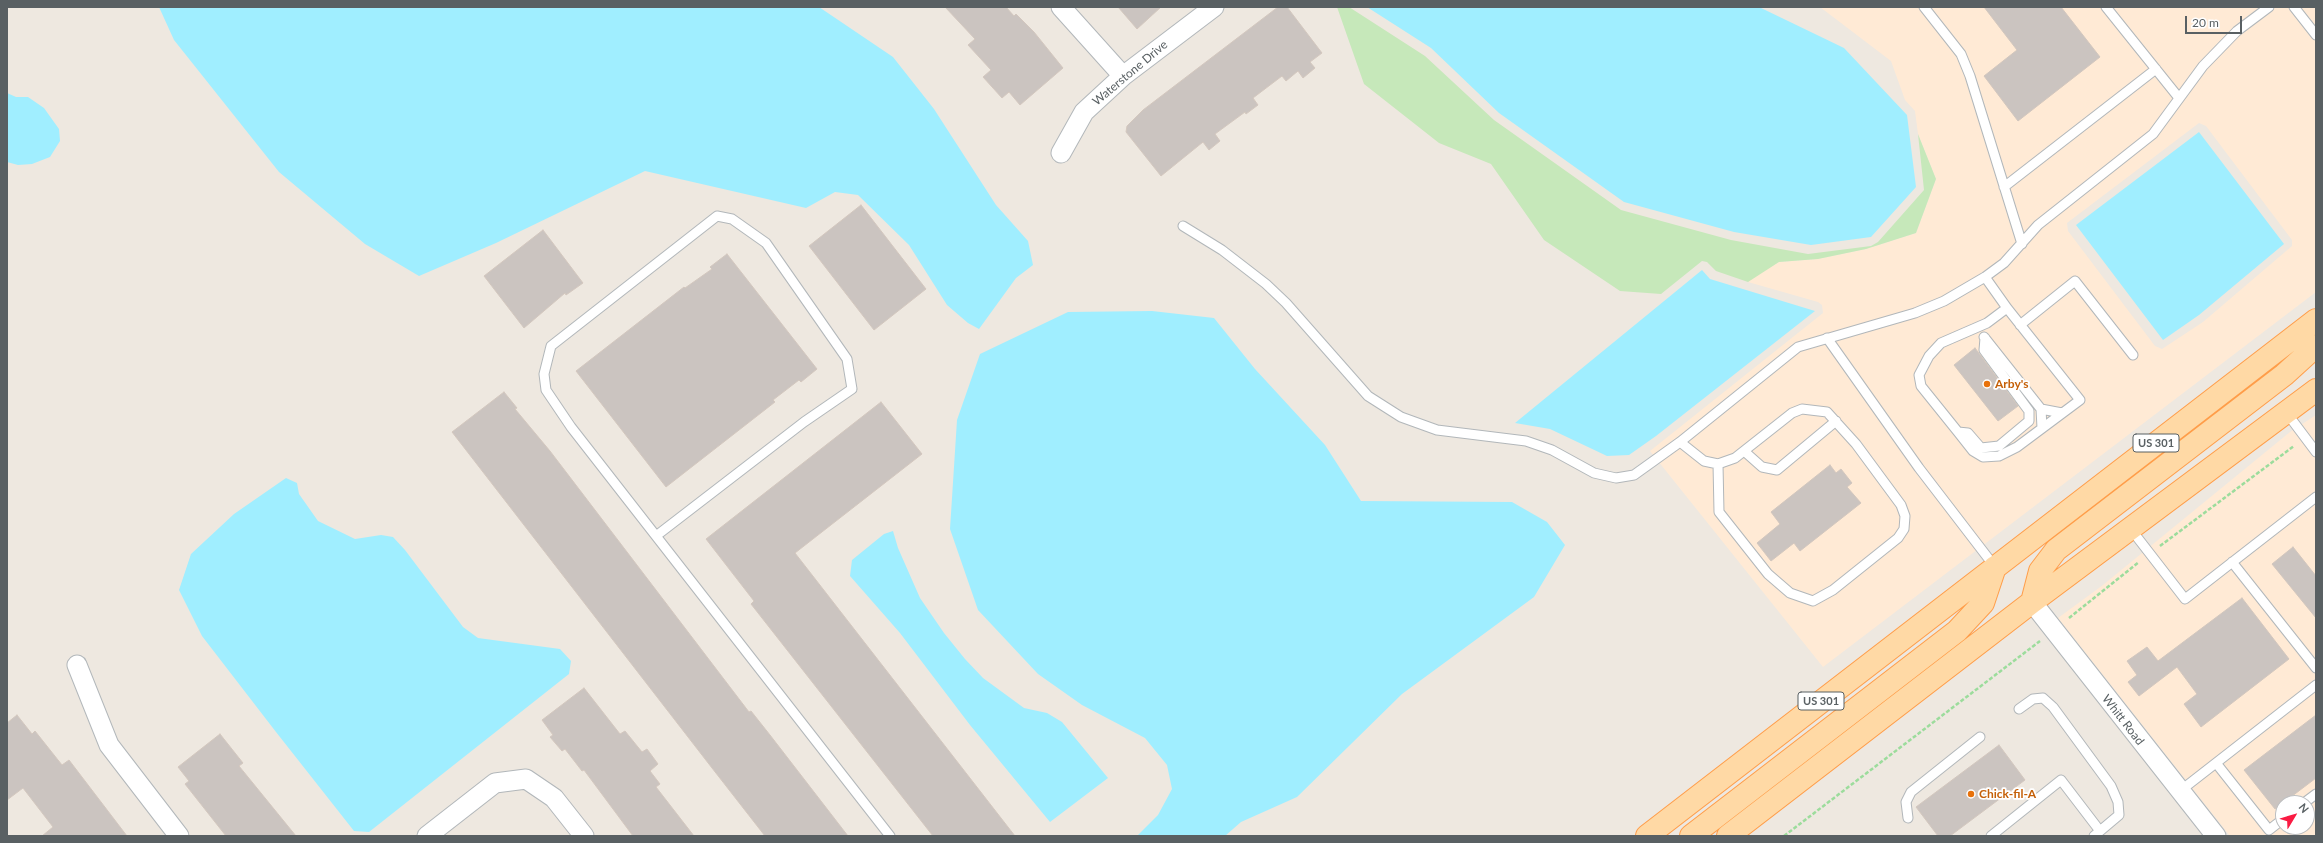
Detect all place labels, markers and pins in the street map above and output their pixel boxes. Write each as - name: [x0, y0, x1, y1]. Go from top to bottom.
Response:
- place label: Arby's: [1995, 377, 2028, 391]
- marker: Arby's: [1982, 379, 1992, 389]
- place label: Chick-fil-A: [1979, 787, 2036, 801]
- marker: Chick-fil-A: [1966, 789, 1976, 799]

